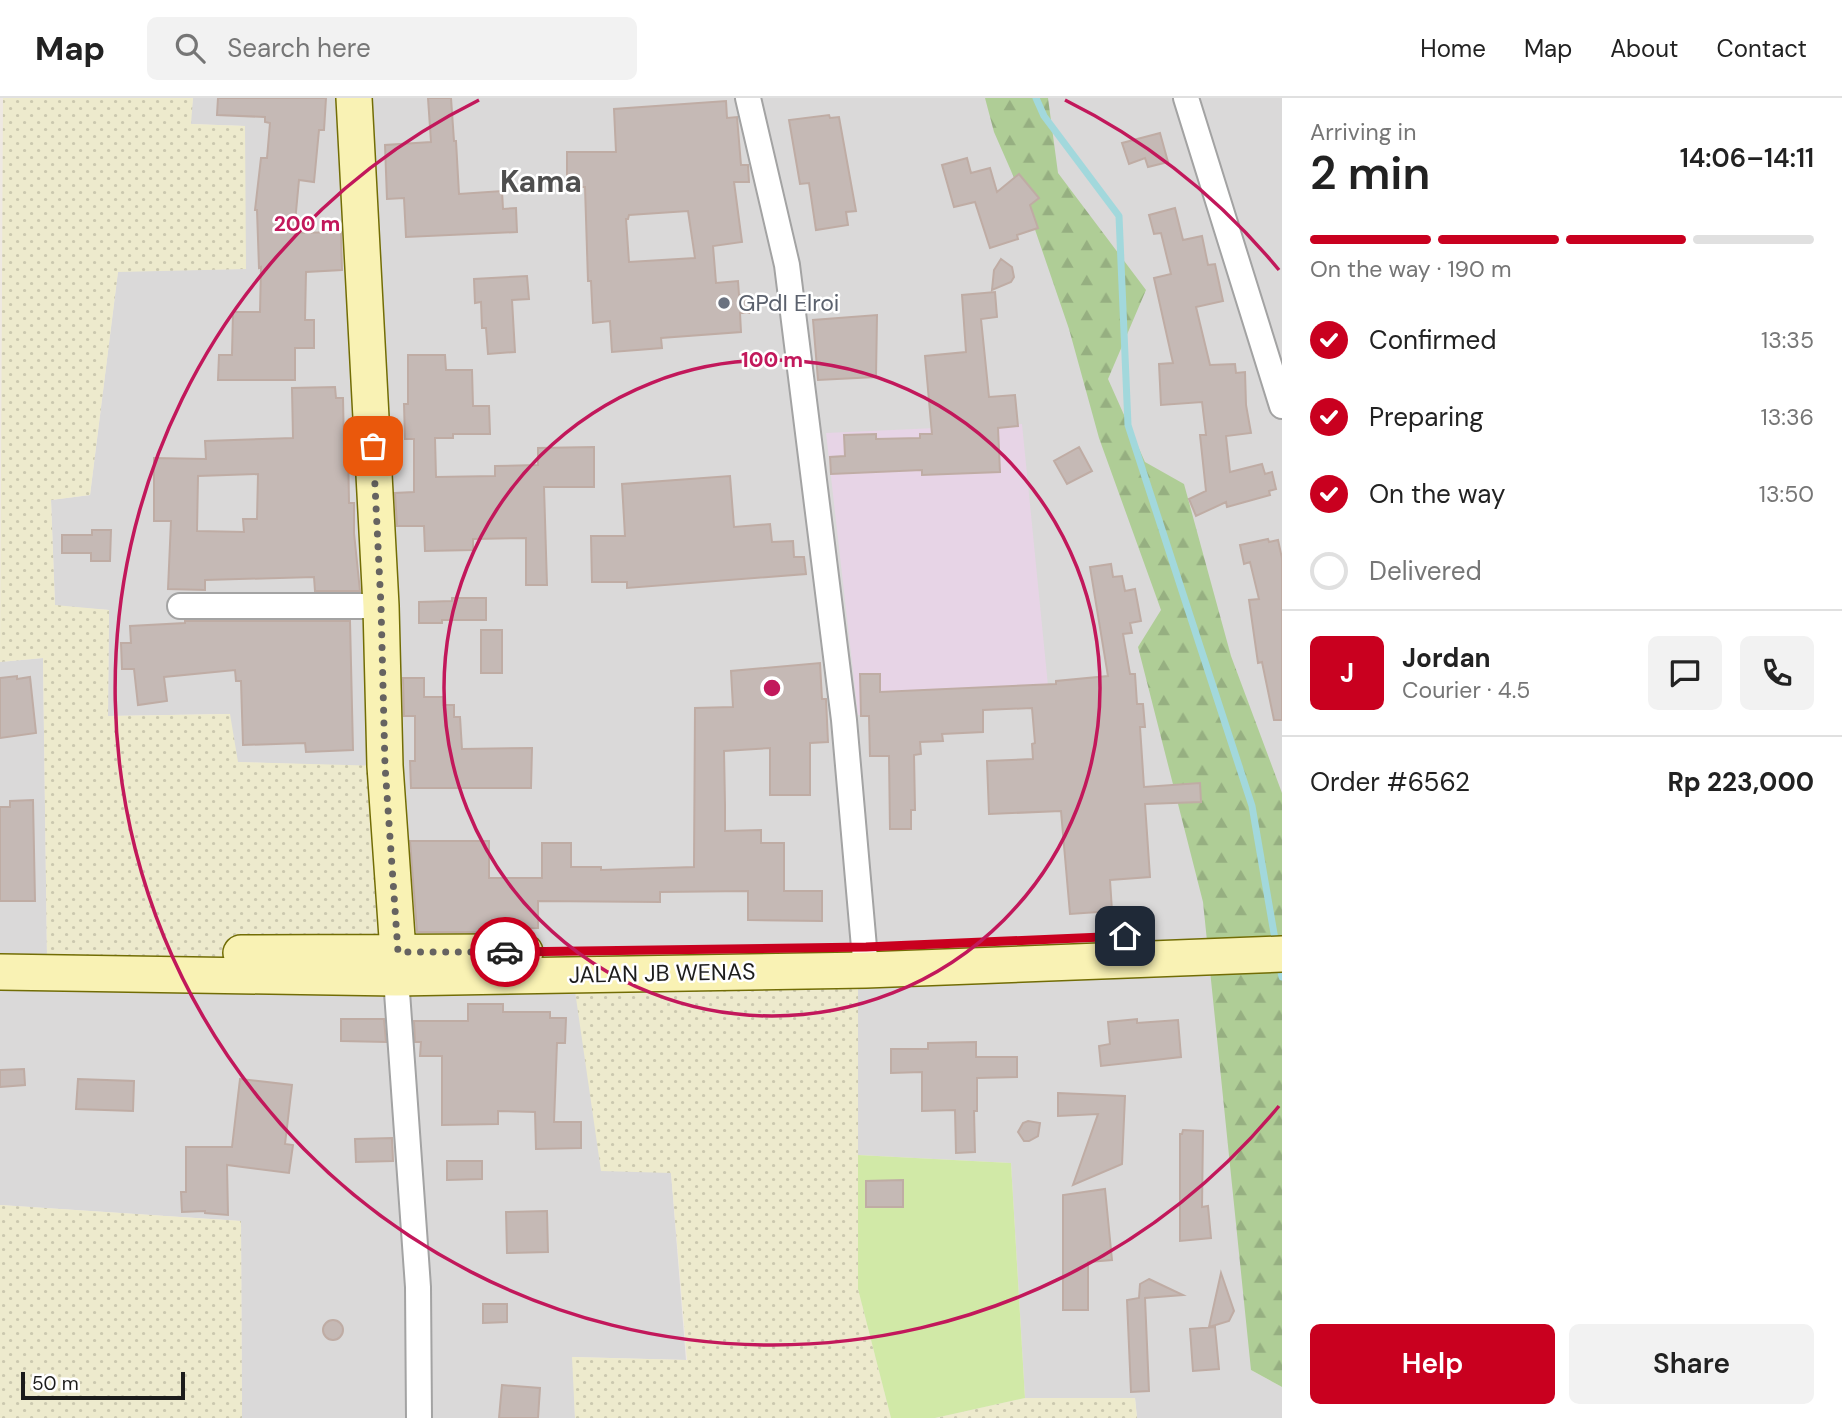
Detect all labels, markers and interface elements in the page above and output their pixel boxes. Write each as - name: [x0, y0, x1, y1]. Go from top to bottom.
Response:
- search box: [147, 17, 637, 80]
- text: Map: [35, 27, 105, 70]
- icon: search: [171, 29, 209, 67]
- text: Search here: [227, 31, 371, 65]
- text: Home: [1420, 33, 1486, 64]
- text: Map: [1524, 33, 1572, 64]
- text: About: [1610, 33, 1679, 64]
- text: Contact: [1717, 33, 1807, 64]
- text: Arriving in: [1310, 117, 1416, 147]
- text: 14:06–14:11: [1680, 141, 1814, 175]
- text: 2 min: [1310, 143, 1430, 203]
- district label: Kama: [500, 162, 582, 201]
- text: 200 m: [274, 210, 340, 238]
- text: On the way · 190 m: [1310, 254, 1511, 284]
- place label: GPdI Elroi: [738, 288, 839, 318]
- marker: GPdI Elroi: [716, 295, 732, 311]
- icon: check: [1310, 321, 1348, 359]
- text: Confirmed: [1369, 323, 1496, 357]
- text: 13:35: [1761, 325, 1814, 355]
- text: 100 m: [741, 346, 803, 374]
- icon: check: [1310, 398, 1348, 436]
- text: Preparing: [1369, 400, 1484, 434]
- text: 13:36: [1761, 402, 1814, 432]
- pin: [343, 416, 403, 476]
- icon: bag: [354, 427, 392, 465]
- icon: check: [1310, 475, 1348, 513]
- text: On the way: [1369, 477, 1505, 511]
- text: 13:50: [1759, 479, 1814, 509]
- text: Delivered: [1369, 554, 1482, 588]
- button: chat: [1648, 636, 1722, 710]
- button: phone: [1740, 636, 1814, 710]
- text: Jordan: [1402, 641, 1491, 675]
- text: J: [1340, 656, 1354, 690]
- text: Courier · 4.5: [1402, 675, 1530, 705]
- centre of rings: [760, 676, 784, 700]
- text: Order #6562: [1310, 765, 1470, 799]
- text: Rp 223,000: [1667, 765, 1814, 799]
- pin: [1095, 906, 1155, 966]
- courier: [470, 917, 540, 987]
- icon: home: [1106, 917, 1144, 955]
- icon: car: [486, 933, 524, 971]
- street label: JALAN JB WENAS: [568, 956, 756, 990]
- button: Help: [1310, 1324, 1555, 1404]
- button: Share: [1569, 1324, 1814, 1404]
- scale bar: [21, 1369, 186, 1401]
- text: 50 m: [32, 1371, 79, 1396]

